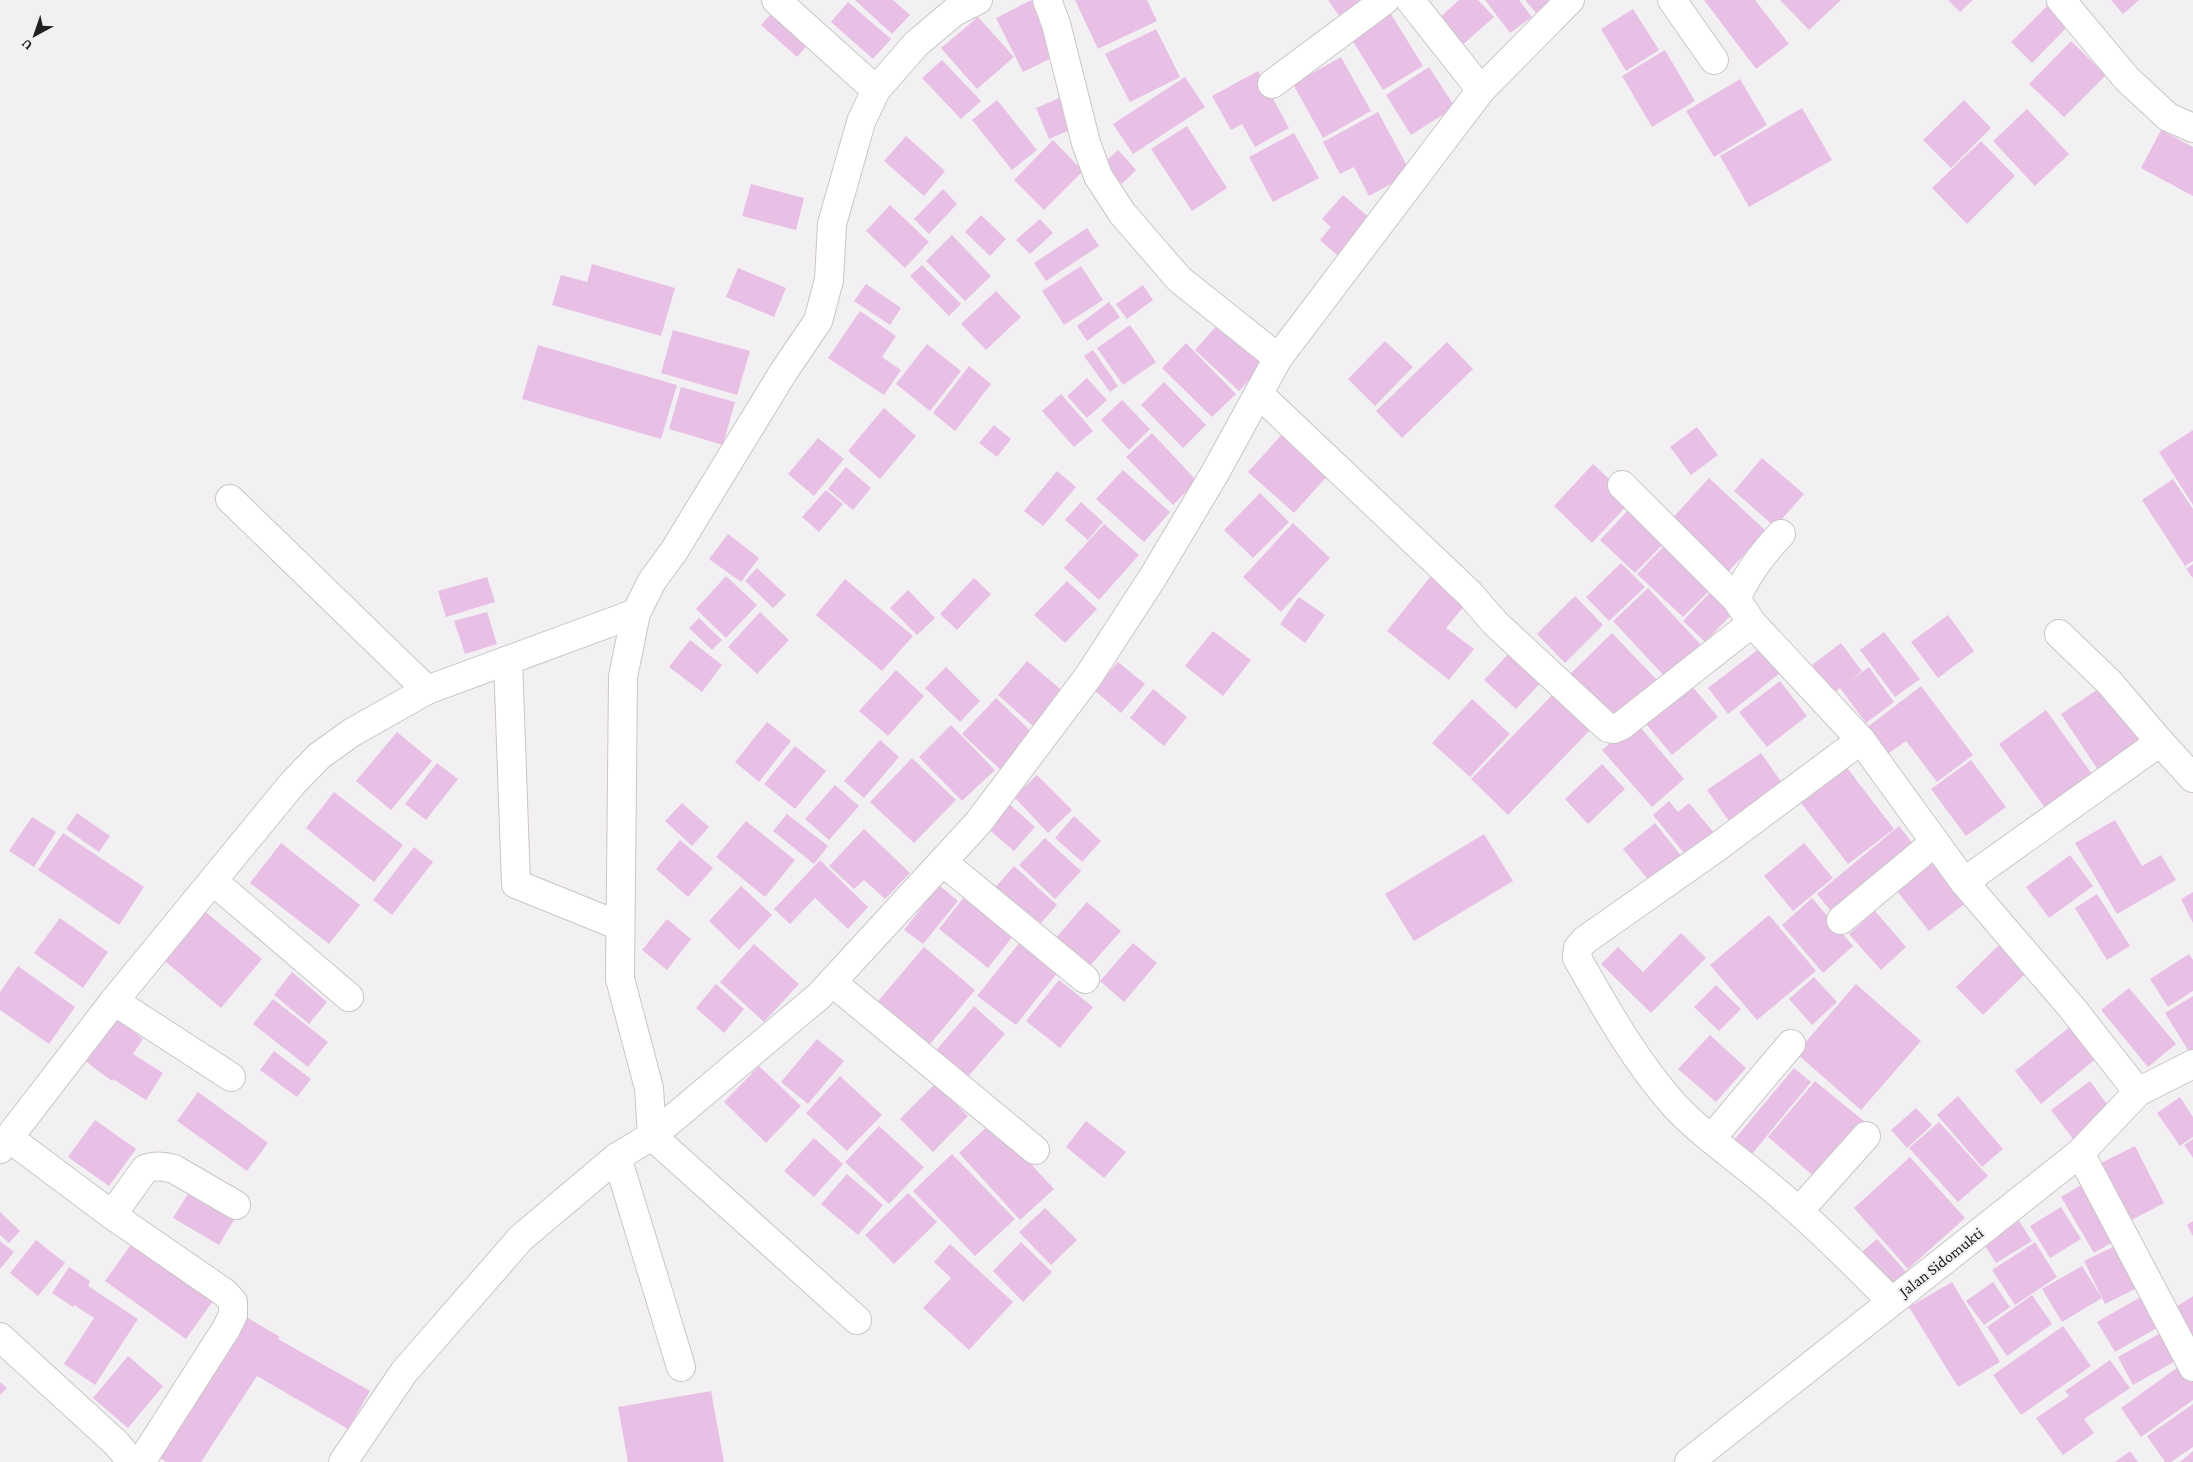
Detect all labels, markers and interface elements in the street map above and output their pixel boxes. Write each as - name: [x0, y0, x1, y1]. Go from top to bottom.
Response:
- north arrow: [10, 10, 60, 60]
- text: U: [18, 35, 35, 54]
- street label: Jalan Sidomukti: [1894, 1224, 1987, 1302]

